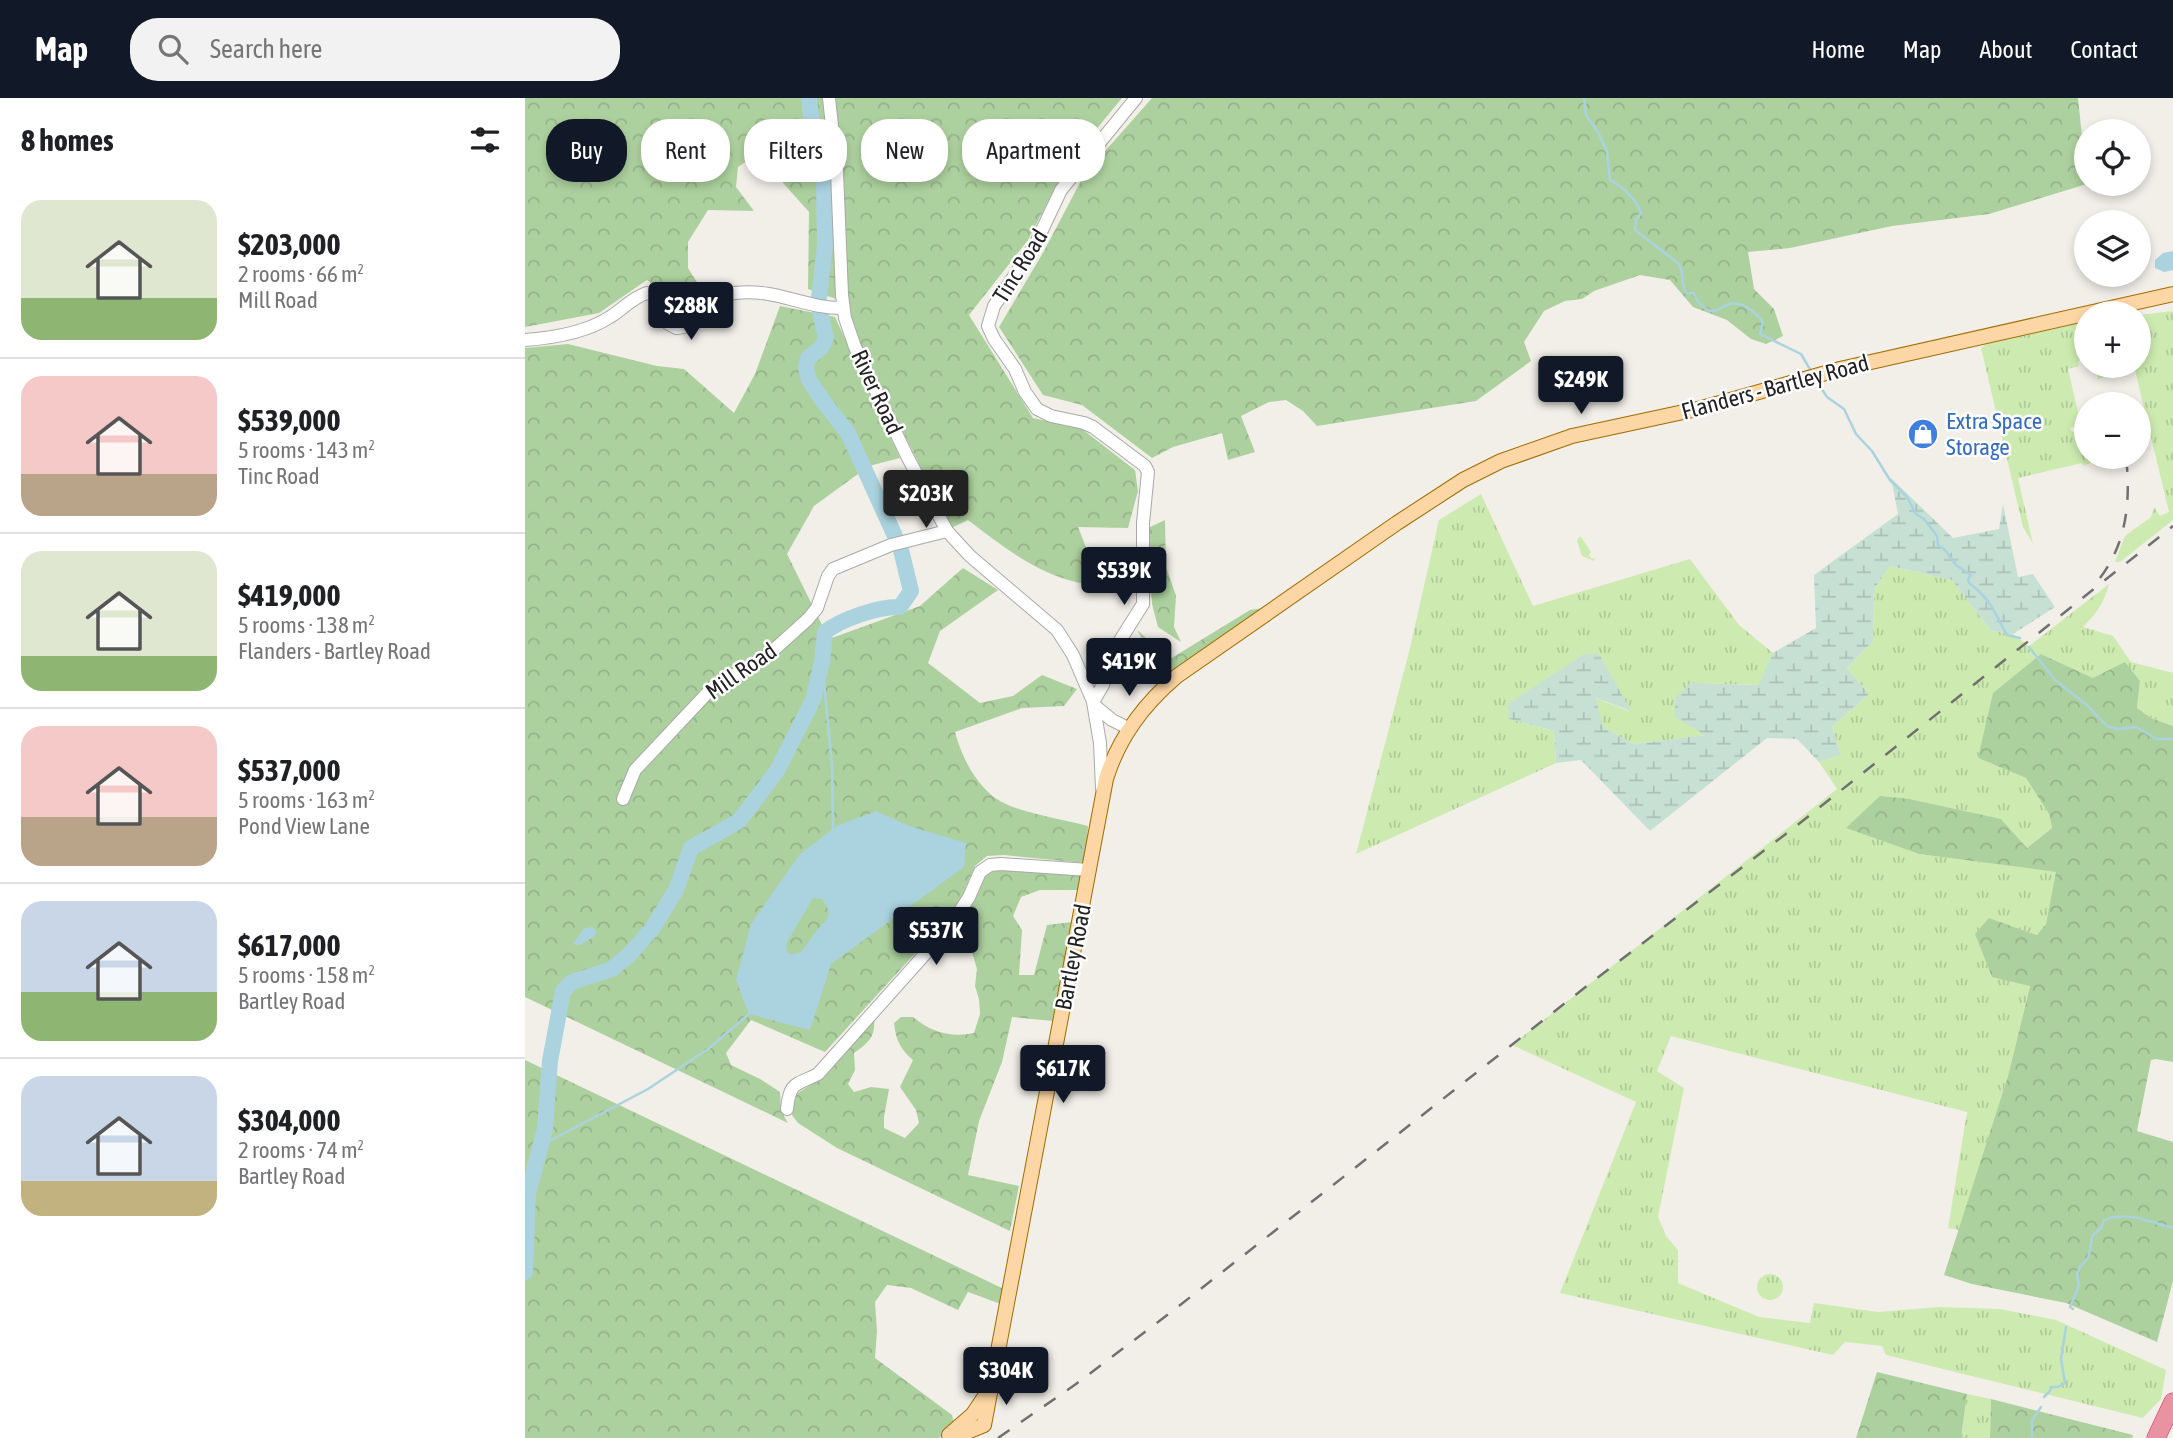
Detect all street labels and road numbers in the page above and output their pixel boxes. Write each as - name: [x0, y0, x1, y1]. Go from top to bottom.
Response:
- street label: Tinc Road: [987, 224, 1053, 308]
- street label: River Road: [846, 346, 908, 438]
- street label: Flanders - Bartley Road: [1678, 349, 1872, 425]
- street label: Mill Road: [701, 637, 781, 705]
- street label: Bartley Road: [1050, 902, 1096, 1012]

